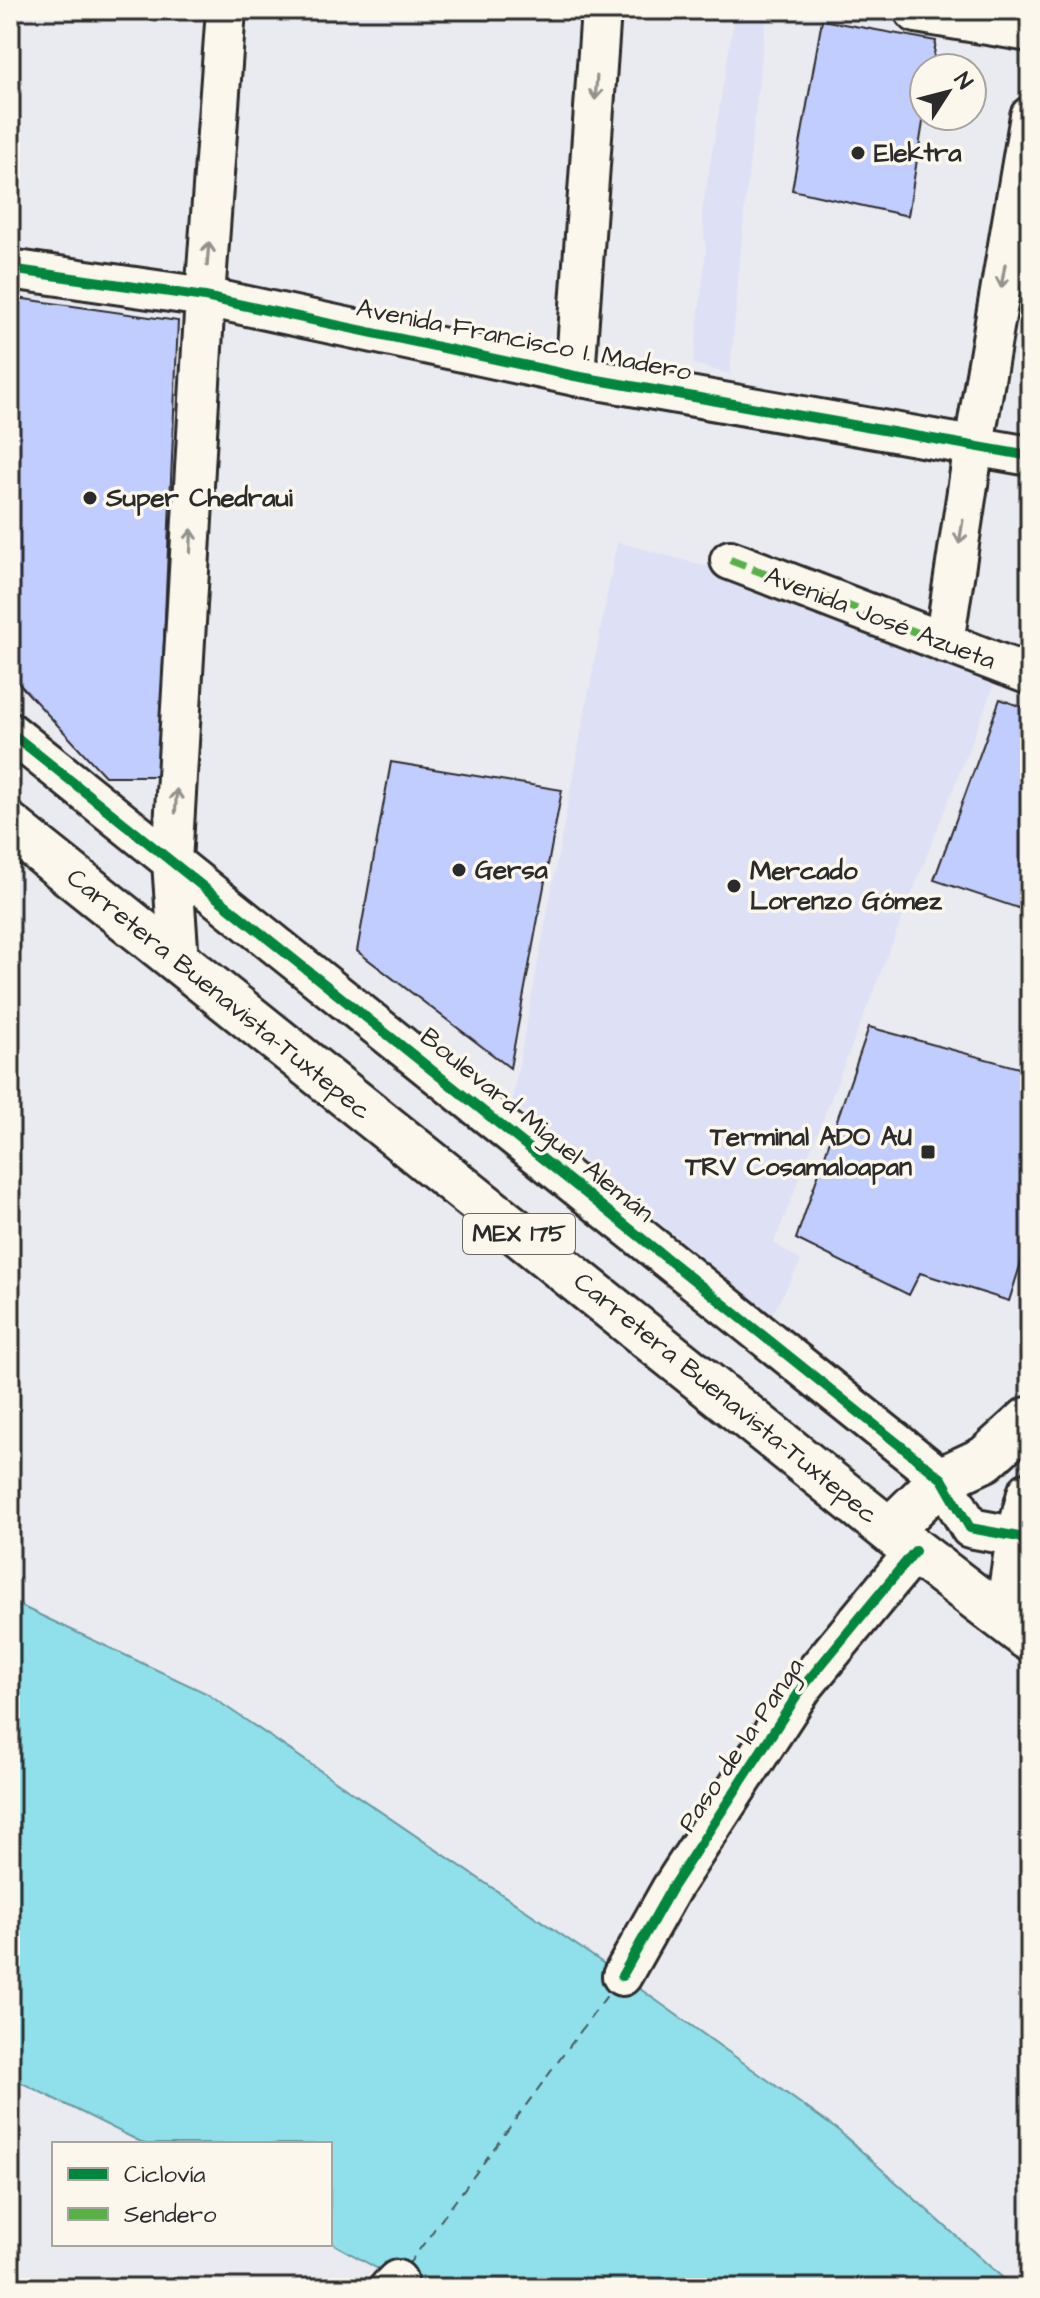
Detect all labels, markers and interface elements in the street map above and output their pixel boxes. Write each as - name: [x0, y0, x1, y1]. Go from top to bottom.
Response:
- north arrow: [908, 52, 988, 132]
- text: N: [946, 66, 980, 96]
- one-way arrow: [588, 74, 603, 101]
- place label: Elektra: [874, 135, 962, 171]
- marker: Elektra: [849, 144, 867, 162]
- one-way arrow: [201, 241, 216, 268]
- one-way arrow: [995, 263, 1010, 288]
- street label: Avenida Francisco I. Madero: [353, 290, 695, 390]
- place label: Super Chedraui: [105, 480, 293, 516]
- marker: Super Chedraui: [81, 489, 99, 507]
- one-way arrow: [953, 519, 968, 545]
- one-way arrow: [184, 528, 199, 555]
- street label: Avenida José Azueta: [759, 557, 1001, 679]
- one-way arrow: [168, 788, 183, 815]
- place label: Gersa: [475, 852, 548, 888]
- place label: Mercado Lorenzo Gómez: [750, 853, 943, 919]
- street label: Carretera Buenavista-Tuxtepec: [59, 860, 379, 1128]
- marker: Gersa: [450, 861, 468, 879]
- marker: Mercado Lorenzo Gómez: [725, 877, 743, 895]
- street label: Boulevard Miguel Alemán: [411, 1019, 661, 1232]
- place label: Terminal ADO AU TRV Cosamaloapan: [684, 1119, 912, 1185]
- marker: Terminal ADO AU TRV Cosamaloapan: [919, 1143, 937, 1161]
- road number: MEX 175: [463, 1214, 575, 1254]
- street label: Carretera Buenavista-Tuxtepec: [566, 1264, 886, 1532]
- street label: Paso de la Panga: [669, 1651, 814, 1840]
- legend: [52, 2142, 332, 2246]
- text: Ciclovía: [124, 2158, 205, 2192]
- text: Sendero: [124, 2198, 217, 2232]

